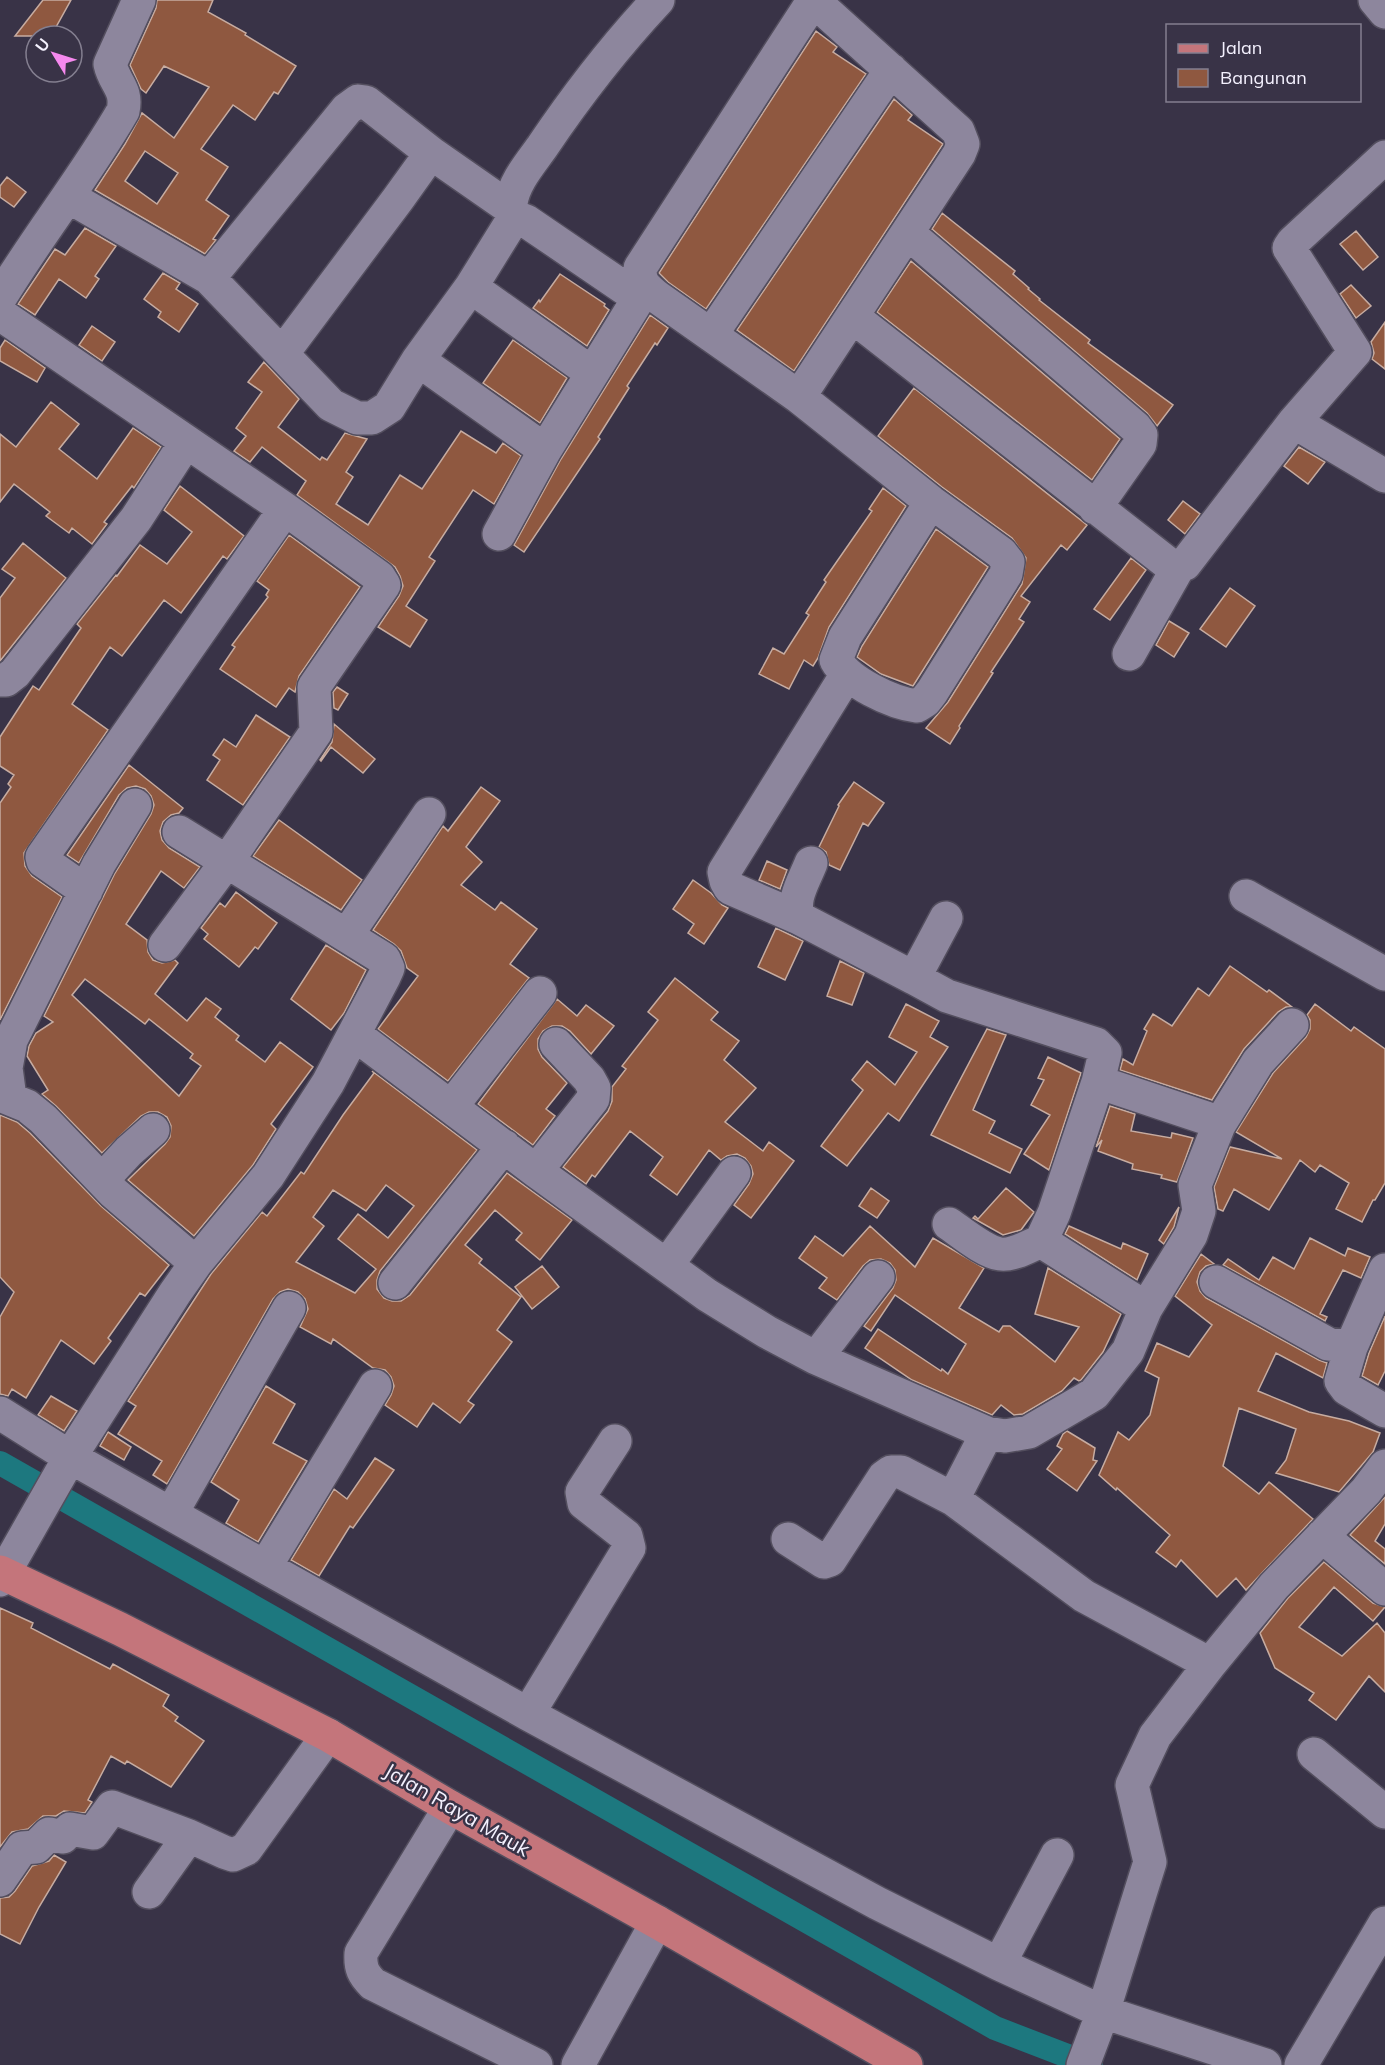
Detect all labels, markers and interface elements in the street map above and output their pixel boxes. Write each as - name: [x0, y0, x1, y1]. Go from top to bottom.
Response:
- north arrow: [24, 24, 84, 84]
- legend: [1166, 24, 1361, 102]
- text: U: [31, 34, 54, 56]
- text: Jalan: [1220, 36, 1262, 59]
- text: Bangunan: [1220, 66, 1307, 89]
- street label: Jalan Raya Mauk: [380, 1757, 535, 1862]

